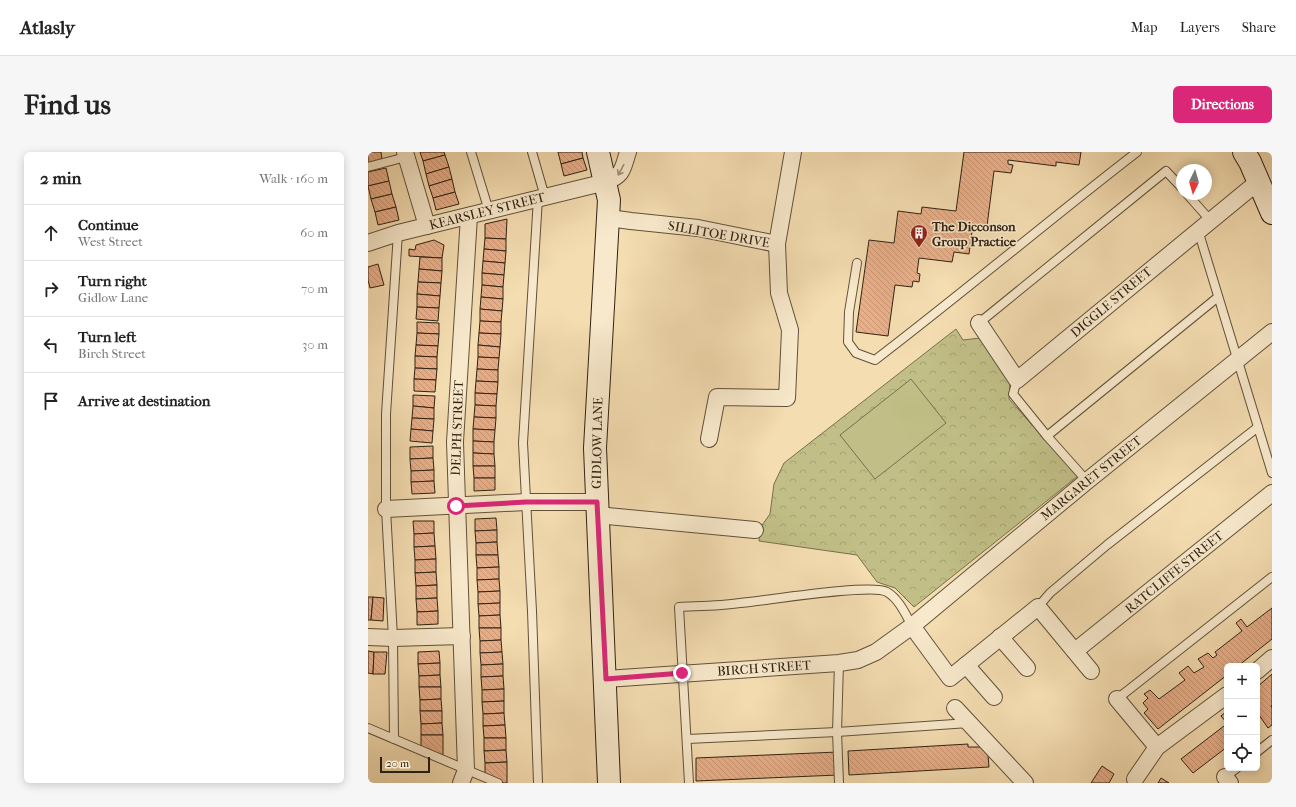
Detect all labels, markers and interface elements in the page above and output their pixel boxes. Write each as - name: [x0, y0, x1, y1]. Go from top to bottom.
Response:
- text: Atlasly: [20, 17, 75, 39]
- text: Map: [1131, 19, 1158, 36]
- text: Layers: [1180, 19, 1220, 36]
- text: Share: [1242, 19, 1276, 36]
- button: Directions: [1173, 86, 1272, 123]
- text: Find us: [24, 88, 111, 121]
- one-way arrow: [617, 164, 624, 176]
- north arrow: [1176, 164, 1212, 200]
- text: 2 min: [40, 168, 81, 188]
- text: Walk · 160 m: [259, 171, 328, 186]
- street label: KEARSLEY STREET: [428, 189, 547, 233]
- text: Continue: [78, 216, 138, 234]
- street label: SILLITOE DRIVE: [667, 218, 771, 250]
- place label: The Dicconson Group Practice: [931, 219, 1017, 250]
- icon: ahead: [40, 222, 62, 244]
- building icon: The Dicconson Group Practice: [909, 223, 929, 248]
- text: 60 m: [300, 225, 328, 240]
- text: West Street: [78, 234, 143, 249]
- street label: DIGGLE STREET: [1067, 264, 1155, 340]
- text: Turn right: [78, 272, 147, 290]
- icon: right: [40, 278, 62, 300]
- text: 70 m: [301, 281, 328, 296]
- text: Gidlow Lane: [78, 290, 148, 305]
- text: Turn left: [78, 328, 136, 346]
- icon: left: [40, 334, 62, 356]
- text: 30 m: [302, 337, 328, 352]
- text: Birch Street: [78, 346, 146, 361]
- street label: DELPH STREET: [448, 380, 466, 476]
- icon: arrive: [40, 390, 62, 412]
- text: Arrive at destination: [78, 392, 210, 410]
- street label: GIDLOW LANE: [589, 397, 605, 489]
- street label: MARGARET STREET: [1038, 433, 1145, 523]
- route start: [447, 497, 465, 515]
- street label: RATCLIFFE STREET: [1122, 528, 1226, 616]
- street label: BIRCH STREET: [717, 657, 812, 679]
- map controls: [1224, 663, 1260, 771]
- button: +: [1224, 663, 1260, 699]
- route end: [673, 664, 691, 682]
- button: −: [1224, 699, 1260, 735]
- button: locate: [1224, 735, 1260, 771]
- scale bar: [380, 755, 430, 774]
- text: 20 m: [386, 757, 409, 770]

